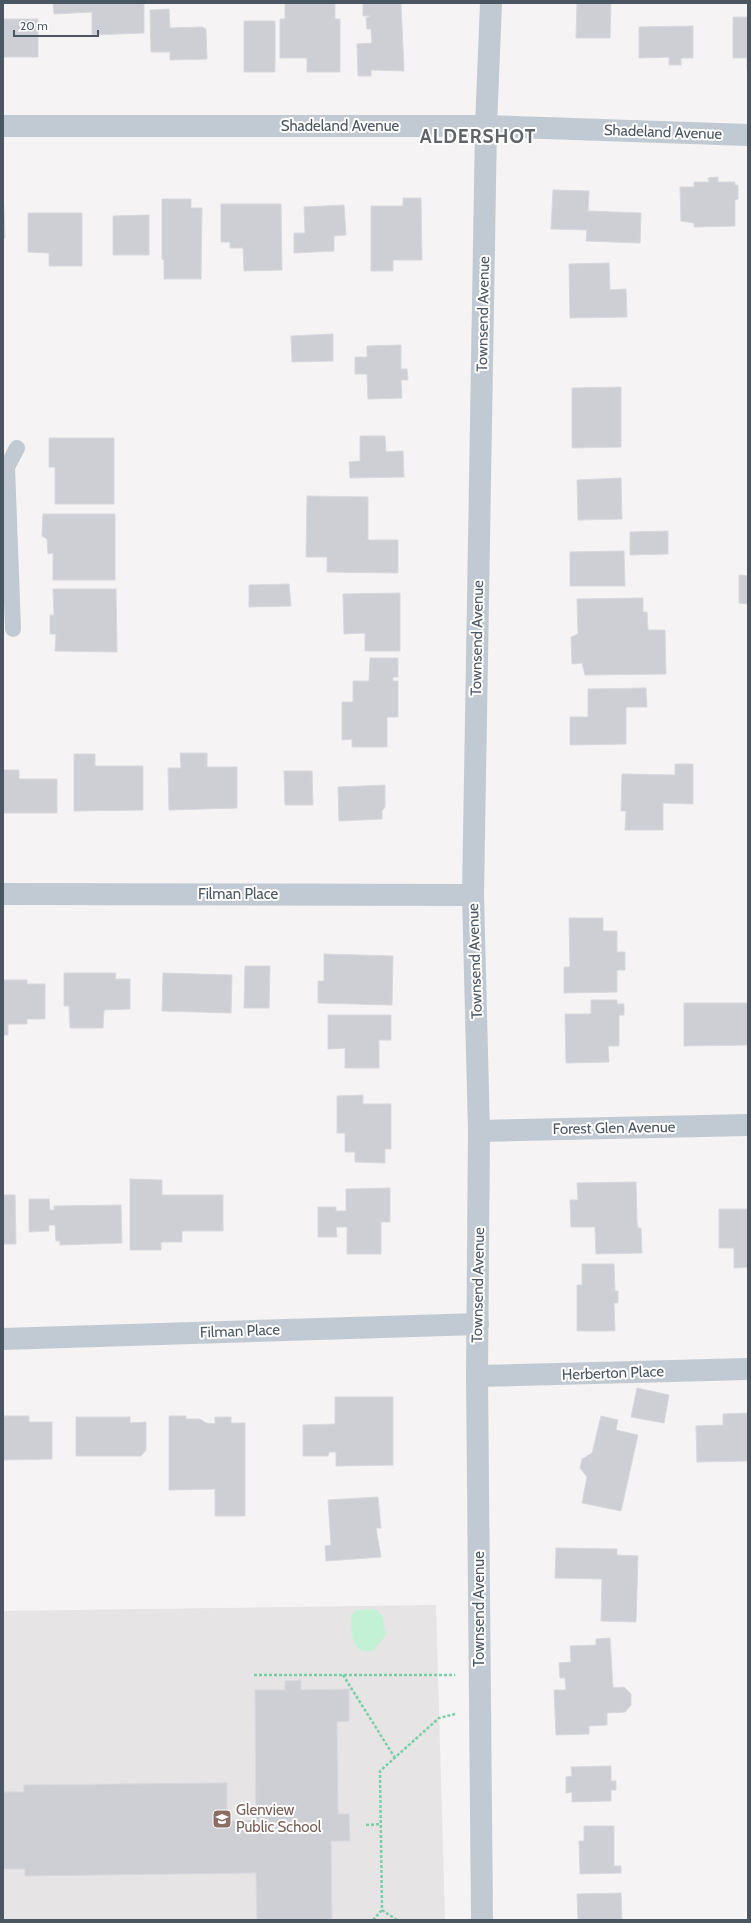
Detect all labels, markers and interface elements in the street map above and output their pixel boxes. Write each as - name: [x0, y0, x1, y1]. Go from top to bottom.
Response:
- scale bar: [14, 12, 98, 38]
- text: 20 m: [20, 18, 48, 33]
- street label: Shadeland Avenue: [281, 117, 400, 135]
- street label: Shadeland Avenue: [604, 121, 723, 143]
- district label: ALDERSHOT: [420, 125, 536, 148]
- street label: Townsend Avenue: [473, 256, 493, 372]
- street label: Townsend Avenue: [467, 580, 487, 696]
- street label: Filman Place: [198, 885, 278, 903]
- street label: Townsend Avenue: [464, 903, 486, 1019]
- street label: Forest Glen Avenue: [552, 1118, 676, 1138]
- street label: Townsend Avenue: [468, 1227, 488, 1343]
- street label: Filman Place: [200, 1321, 281, 1341]
- street label: Herberton Place: [562, 1362, 665, 1384]
- street label: Townsend Avenue: [470, 1551, 488, 1667]
- place label: Glenview Public School: [236, 1801, 322, 1836]
- school or university icon: Glenview Public School: [211, 1808, 233, 1830]

